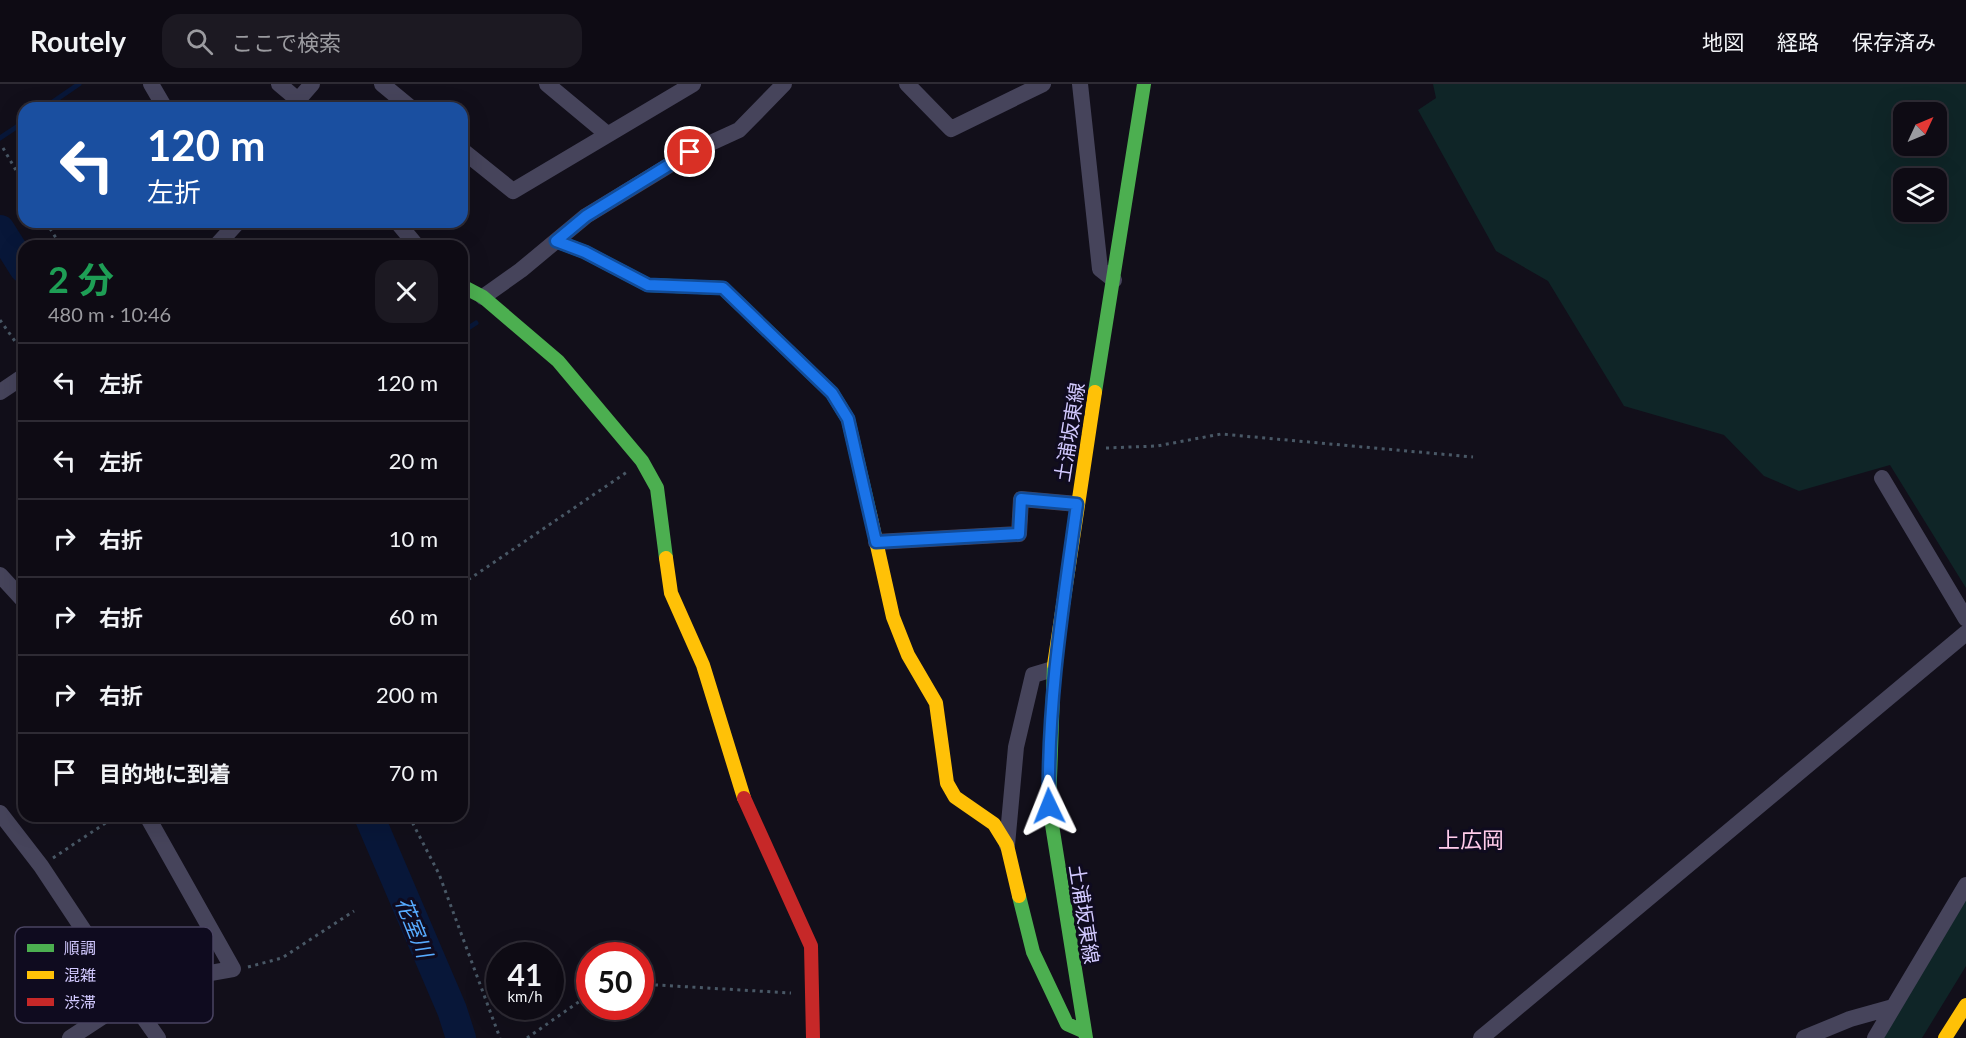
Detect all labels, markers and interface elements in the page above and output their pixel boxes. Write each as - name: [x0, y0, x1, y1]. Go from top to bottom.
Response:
- search box: [162, 14, 582, 68]
- text: Routely: [30, 24, 126, 58]
- icon: search: [183, 25, 216, 58]
- text: ここで検索: [231, 29, 341, 56]
- text: 地図: [1702, 29, 1744, 54]
- text: 経路: [1777, 29, 1819, 54]
- text: 保存済み: [1852, 29, 1936, 54]
- north arrow: [1893, 102, 1947, 156]
- map controls: [1893, 102, 1947, 222]
- text: 120 m: [147, 120, 265, 170]
- icon: left: [48, 126, 126, 204]
- pin: [664, 126, 715, 177]
- icon: arrive: [673, 135, 706, 168]
- button: layers: [1893, 168, 1947, 222]
- text: 左折: [147, 175, 201, 208]
- text: 2 分: [48, 257, 114, 301]
- button: close: [375, 260, 438, 323]
- text: 480 m · 10:46: [48, 302, 171, 326]
- icon: left: [48, 366, 81, 399]
- text: 120 m: [376, 369, 438, 396]
- text: 左折: [99, 370, 143, 397]
- street label: 土浦坂東線: [1049, 381, 1089, 483]
- icon: left: [48, 444, 81, 477]
- text: 20 m: [389, 447, 438, 474]
- text: 左折: [99, 448, 143, 475]
- icon: right: [48, 522, 81, 555]
- text: 10 m: [389, 525, 438, 552]
- text: 右折: [99, 526, 143, 553]
- icon: right: [48, 600, 81, 633]
- text: 60 m: [389, 603, 438, 630]
- text: 右折: [99, 604, 143, 631]
- icon: right: [48, 678, 81, 711]
- text: 200 m: [376, 681, 438, 708]
- text: 右折: [99, 682, 143, 709]
- icon: arrive: [48, 756, 81, 789]
- text: 70 m: [389, 759, 438, 786]
- text: 目的地に到着: [99, 760, 231, 787]
- position arrow: [1017, 774, 1081, 838]
- district label: 上広岡: [1438, 826, 1504, 853]
- street label: 土浦坂東線: [1065, 863, 1105, 965]
- water label: 花室川: [392, 893, 439, 963]
- legend: [15, 927, 213, 1023]
- text: 順調: [64, 938, 96, 957]
- speed limit sign: 50: [576, 942, 654, 1020]
- text: 41: [508, 956, 542, 992]
- text: 混雑: [64, 965, 96, 984]
- text: km/h: [507, 987, 543, 1005]
- text: 渋滞: [64, 992, 96, 1011]

